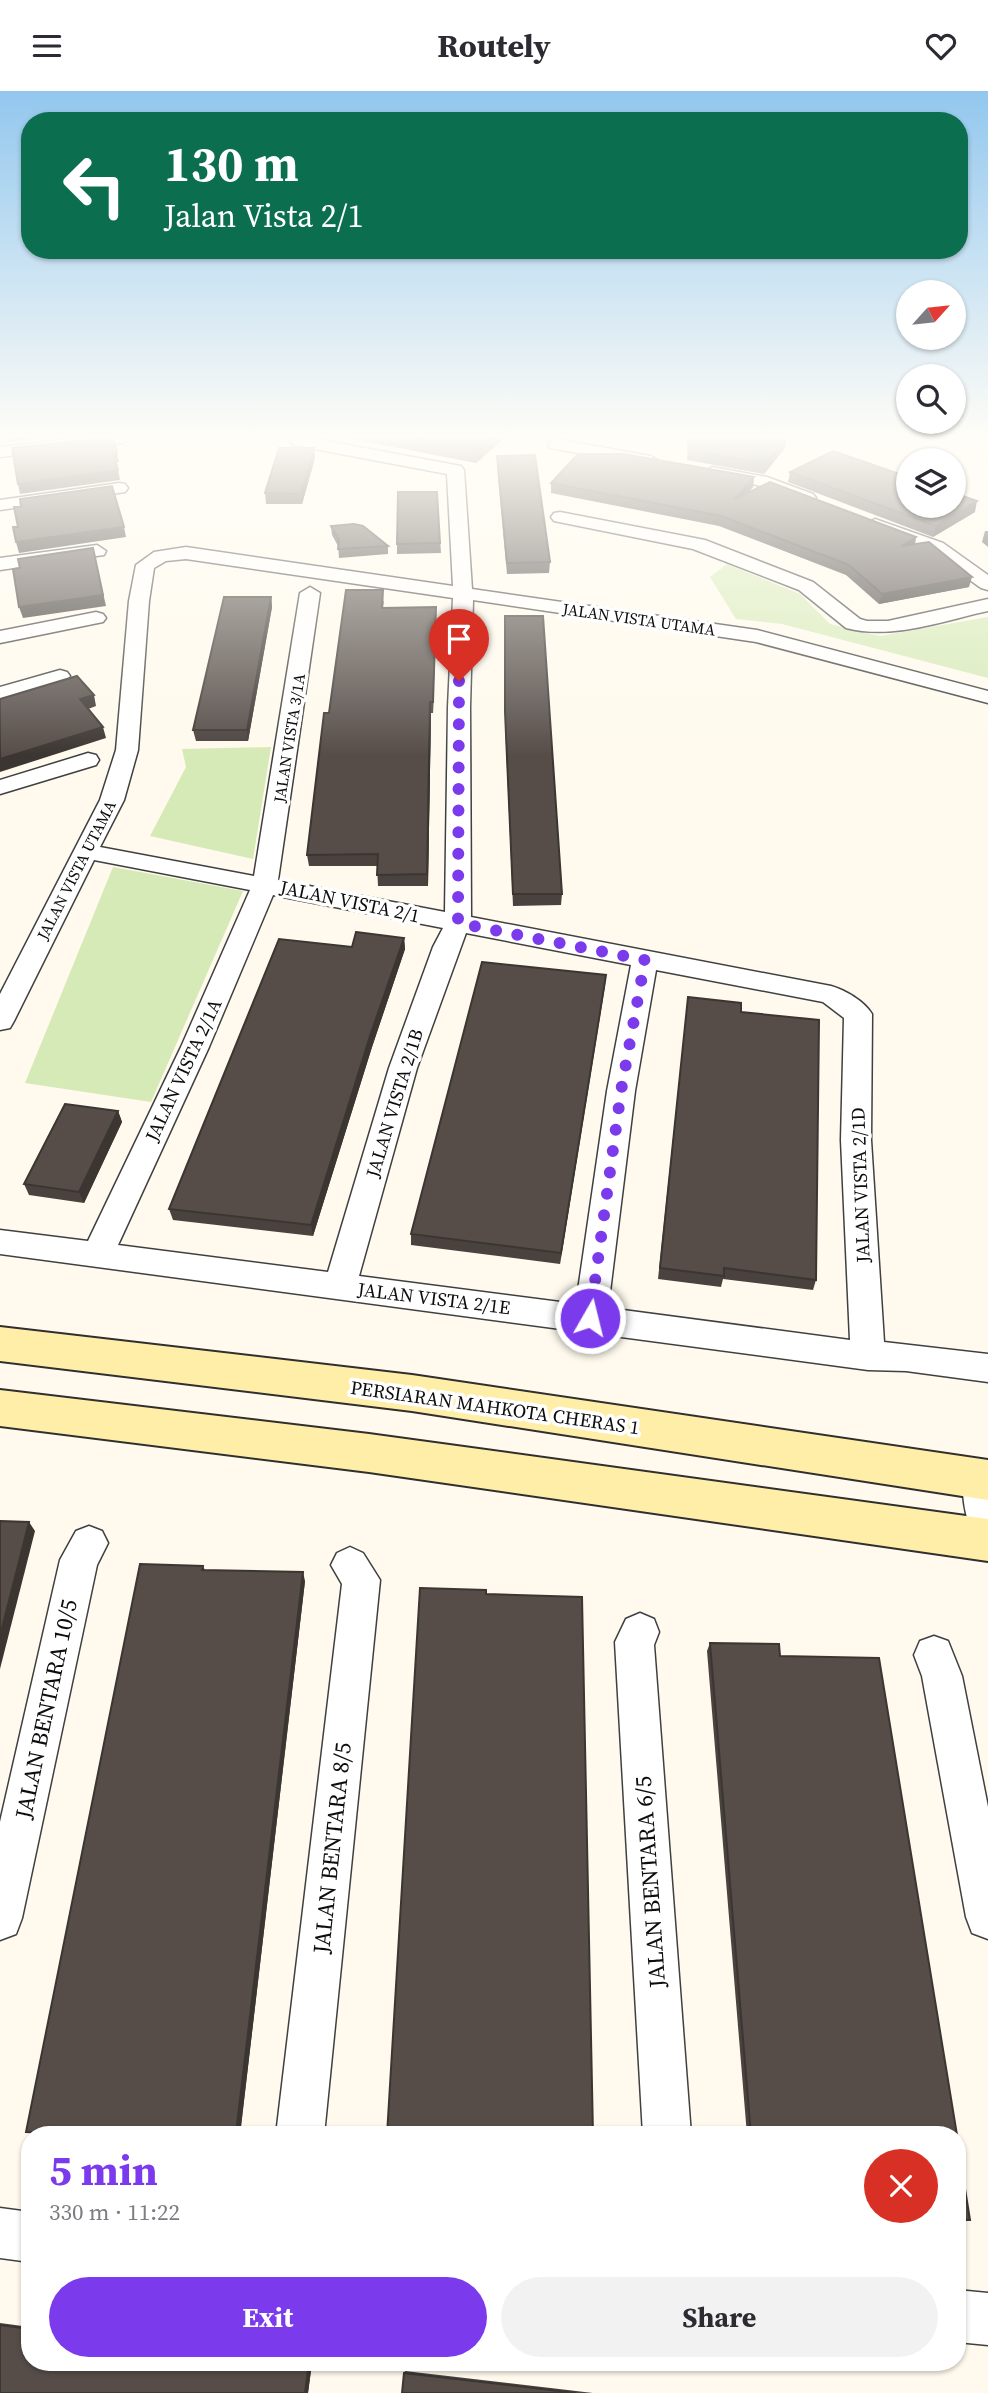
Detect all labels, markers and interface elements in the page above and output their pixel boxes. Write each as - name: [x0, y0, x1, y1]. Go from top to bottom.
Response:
- text: Routely: [437, 24, 551, 68]
- icon: menu: [28, 27, 66, 65]
- icon: heart: [922, 27, 960, 65]
- text: 130 m: [164, 130, 299, 197]
- icon: left: [49, 140, 140, 231]
- text: Jalan Vista 2/1: [164, 194, 363, 238]
- north arrow: [896, 280, 966, 350]
- map controls: [896, 280, 966, 518]
- button: search: [896, 364, 966, 434]
- button: layers: [896, 448, 966, 518]
- street label: JALAN VISTA UTAMA: [560, 597, 717, 641]
- pin: [429, 609, 489, 681]
- icon: arrive: [440, 620, 478, 658]
- street label: JALAN VISTA 3/1A: [268, 672, 310, 805]
- street label: JALAN VISTA UTAMA: [31, 796, 121, 944]
- street label: JALAN VISTA 2/1: [277, 873, 422, 928]
- street label: JALAN VISTA 2/1A: [138, 994, 228, 1147]
- street label: JALAN VISTA 2/1B: [359, 1025, 429, 1181]
- street label: JALAN VISTA 2/1D: [844, 1107, 876, 1264]
- street label: JALAN VISTA 2/1E: [355, 1276, 512, 1320]
- position arrow: [553, 1281, 627, 1355]
- street label: PERSIARAN MAHKOTA CHERAS 1: [349, 1374, 641, 1440]
- street label: JALAN BENTARA 10/5: [7, 1596, 85, 1823]
- street label: JALAN BENTARA 8/5: [305, 1741, 359, 1956]
- street label: JALAN BENTARA 6/5: [627, 1775, 673, 1990]
- text: 5 min: [49, 2141, 158, 2199]
- button: close: [864, 2149, 938, 2223]
- text: 330 m · 11:22: [49, 2196, 180, 2228]
- button: Exit: [49, 2277, 487, 2357]
- button: Share: [501, 2277, 938, 2357]

